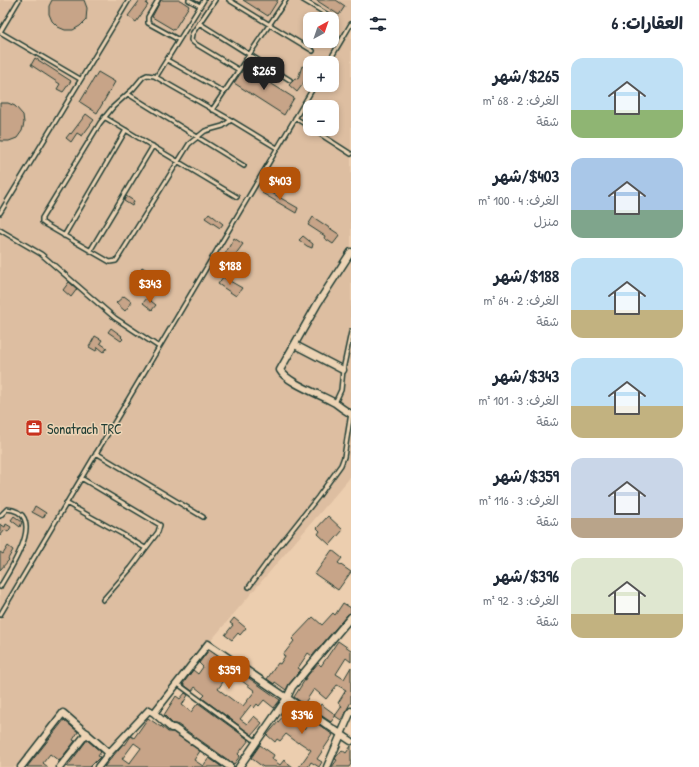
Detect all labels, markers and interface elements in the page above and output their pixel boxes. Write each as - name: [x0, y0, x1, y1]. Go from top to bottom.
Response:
- text: العقارات: 6: [611, 11, 683, 34]
- north arrow: [303, 12, 339, 48]
- map controls: [303, 12, 339, 136]
- icon: filters: [367, 13, 389, 35]
- button: +: [303, 56, 339, 92]
- pin: $265: [240, 57, 288, 91]
- text: $265: [252, 61, 276, 79]
- text: $265/شهر: [493, 64, 559, 87]
- icon: home: [603, 74, 651, 122]
- text: الغرف: 2 · 68 m²: [483, 91, 559, 109]
- button: −: [303, 100, 339, 136]
- text: شقة: [536, 112, 559, 130]
- text: $403/شهر: [493, 164, 559, 187]
- pin: $403: [256, 167, 304, 201]
- text: $403: [268, 171, 292, 189]
- icon: home: [603, 174, 651, 222]
- text: الغرف: 4 · 100 m²: [478, 191, 559, 209]
- text: منزل: [533, 212, 559, 230]
- pin: $188: [206, 252, 254, 286]
- text: $188: [219, 256, 241, 274]
- text: $188/شهر: [494, 264, 559, 287]
- pin: $343: [126, 270, 174, 304]
- text: $343: [138, 274, 162, 292]
- icon: home: [603, 274, 651, 322]
- text: الغرف: 2 · 64 m²: [483, 291, 559, 309]
- text: شقة: [536, 312, 559, 330]
- text: $343/شهر: [493, 364, 559, 387]
- icon: home: [603, 374, 651, 422]
- text: الغرف: 3 · 101 m²: [478, 391, 559, 409]
- text: شقة: [536, 412, 559, 430]
- office icon: Sonatrach TRC: [24, 418, 44, 438]
- place label: Sonatrach TRC: [47, 419, 122, 438]
- text: $359/شهر: [494, 464, 559, 487]
- icon: home: [603, 474, 651, 522]
- text: الغرف: 3 · 116 m²: [479, 491, 559, 509]
- text: شقة: [536, 512, 559, 530]
- text: $396/شهر: [494, 564, 559, 587]
- icon: home: [603, 574, 651, 622]
- text: الغرف: 3 · 92 m²: [483, 591, 559, 609]
- text: شقة: [536, 612, 559, 630]
- pin: $359: [205, 656, 253, 690]
- text: $359: [218, 660, 240, 678]
- pin: $396: [278, 701, 326, 735]
- text: $396: [291, 705, 313, 723]

